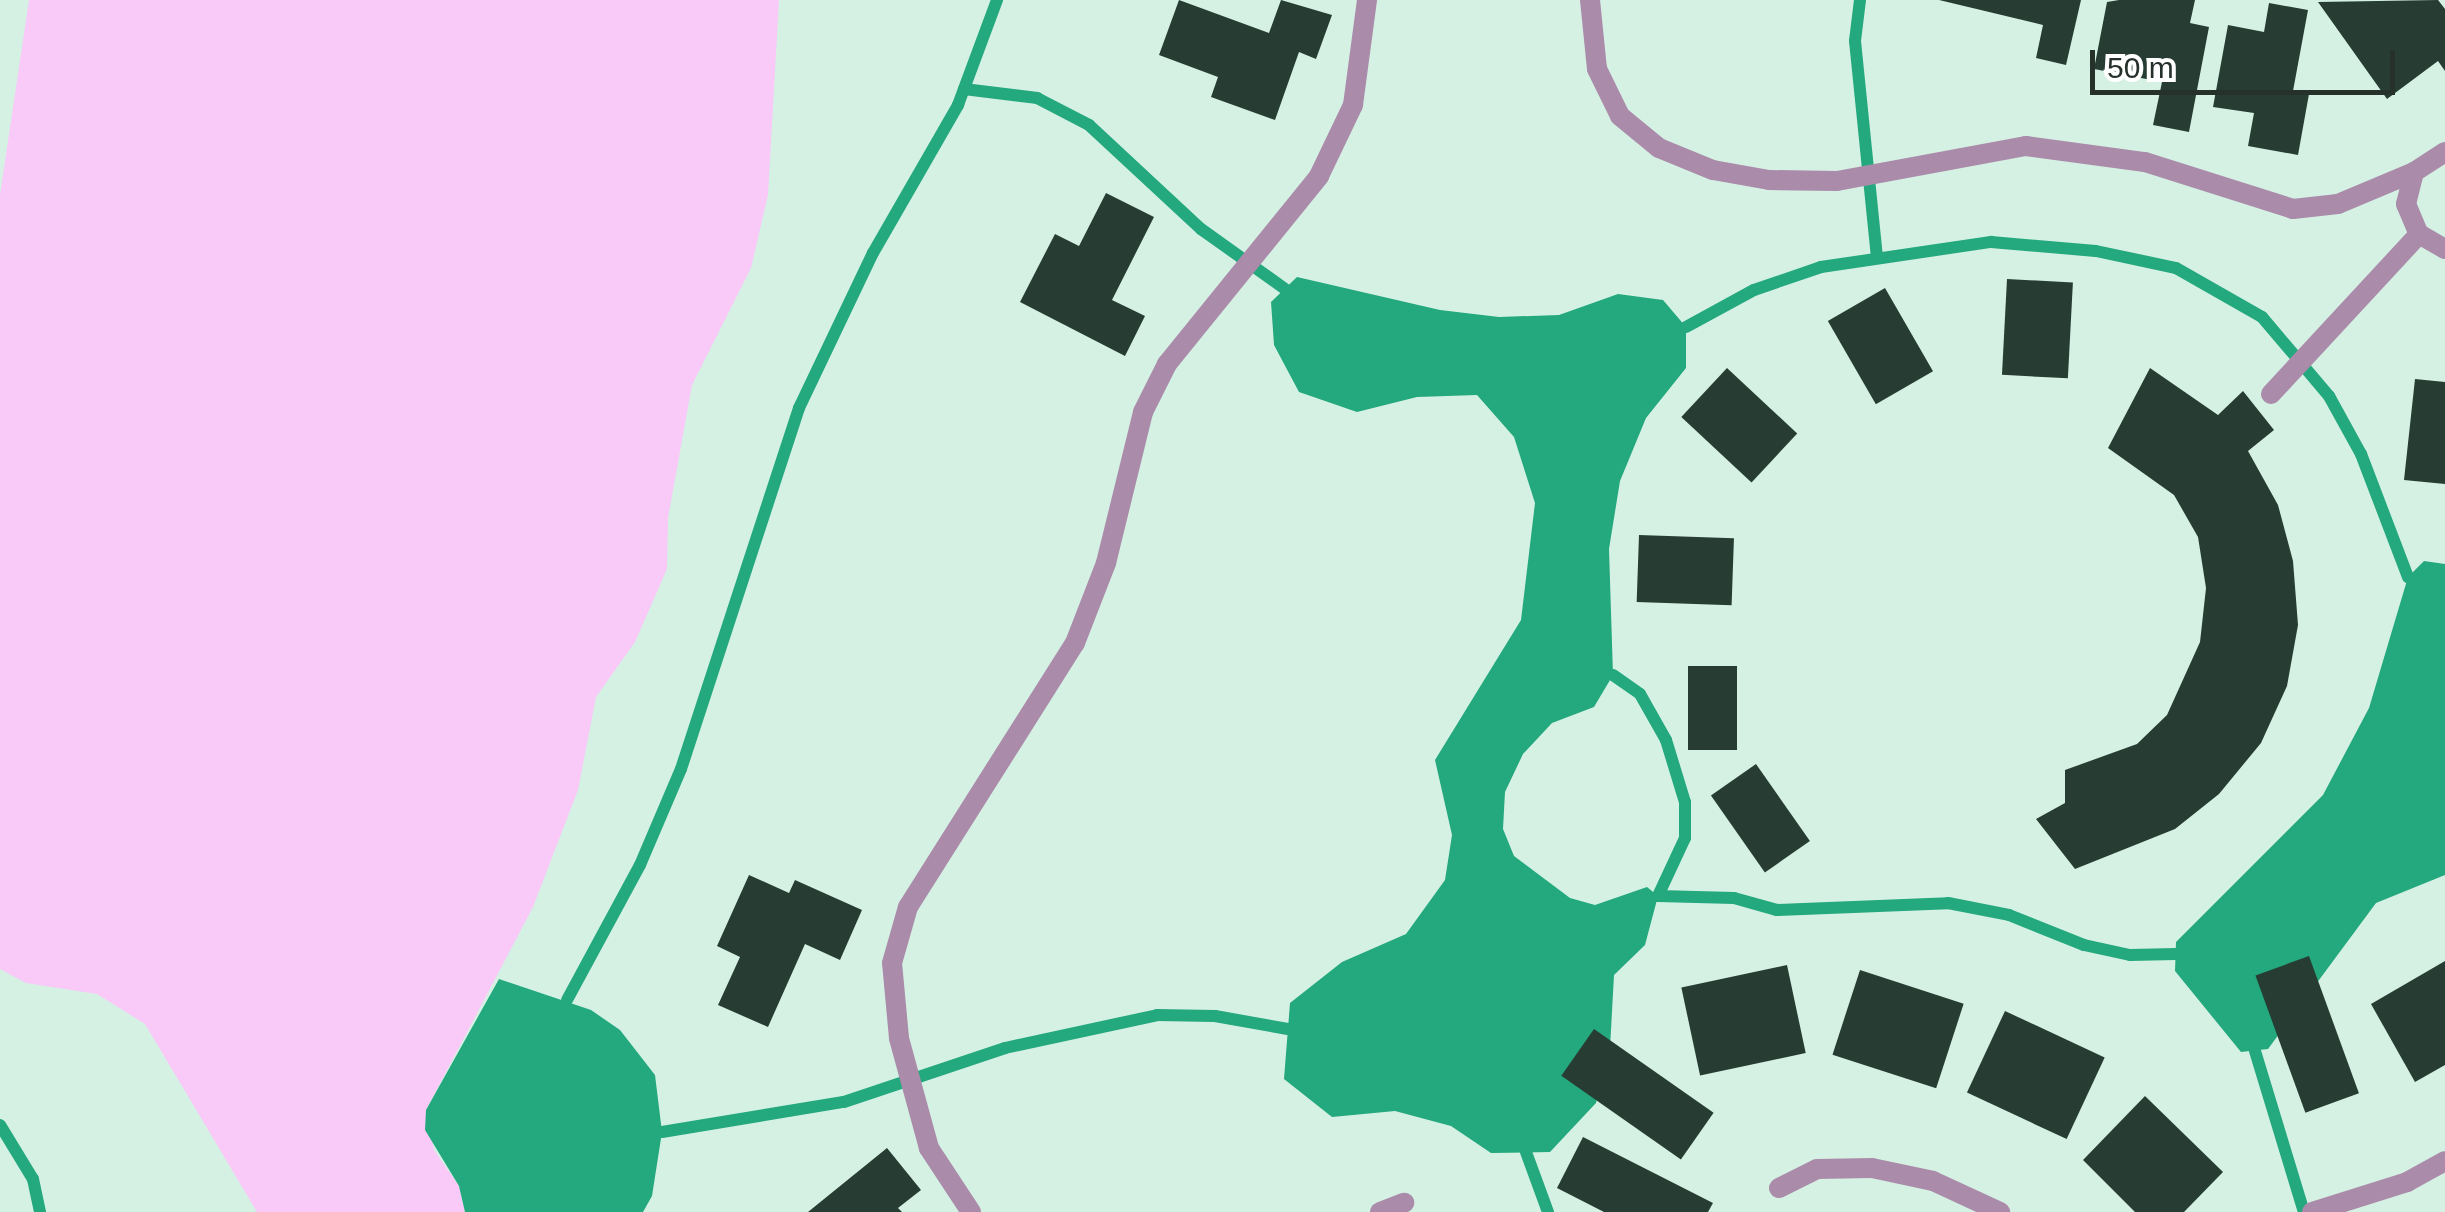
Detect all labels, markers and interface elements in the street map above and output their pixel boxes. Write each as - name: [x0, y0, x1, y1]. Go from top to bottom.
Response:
- scale bar: [2095, 30, 2400, 92]
- text: 50 m: [2107, 51, 2174, 84]

